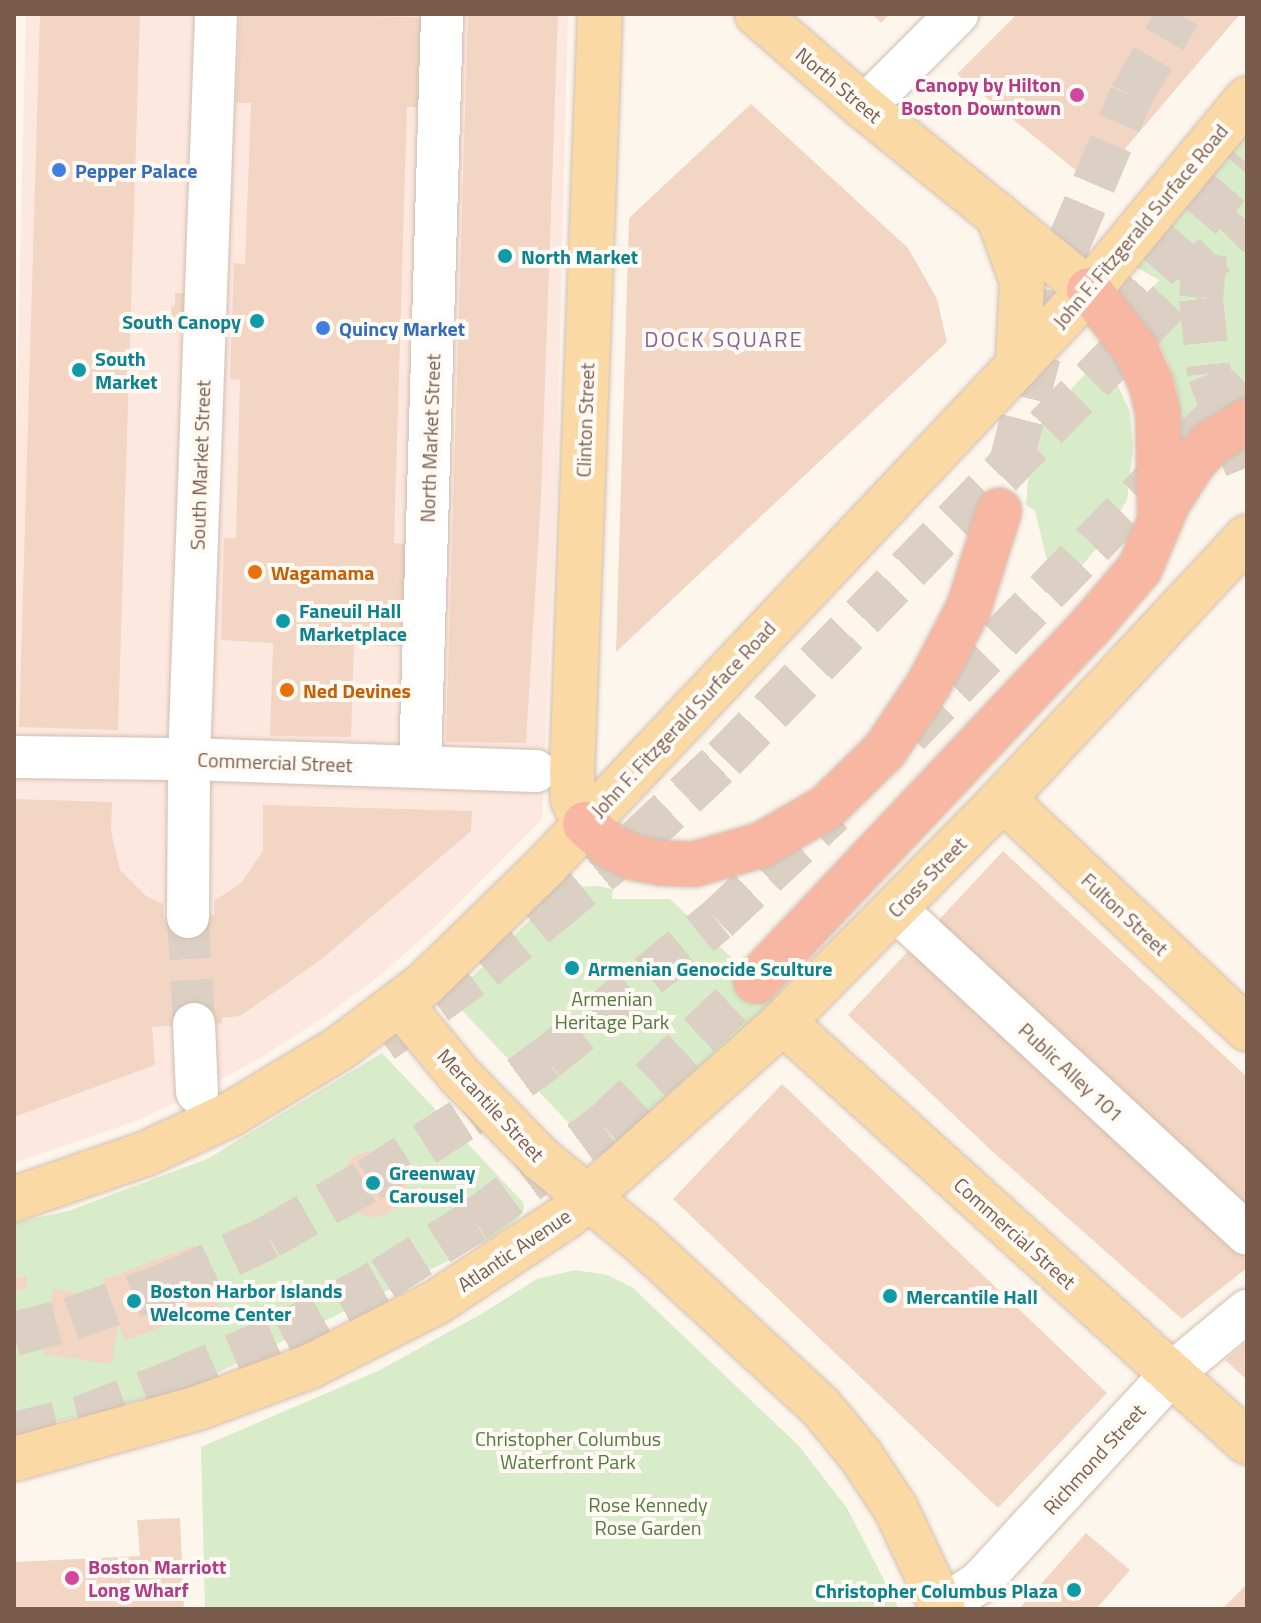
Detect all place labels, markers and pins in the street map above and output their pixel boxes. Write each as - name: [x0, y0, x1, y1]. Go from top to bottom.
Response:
- place label: Canopy by Hilton Boston Downtown: [901, 72, 1061, 119]
- marker: Canopy by Hilton Boston Downtown: [1068, 86, 1086, 104]
- place label: Pepper Palace: [75, 158, 197, 182]
- marker: Pepper Palace: [50, 161, 68, 179]
- place label: North Market: [521, 244, 638, 268]
- marker: North Market: [496, 247, 514, 265]
- place label: South Canopy: [122, 309, 241, 333]
- marker: South Canopy: [248, 312, 266, 330]
- place label: Quincy Market: [339, 316, 465, 340]
- marker: Quincy Market: [314, 319, 332, 337]
- place label: South Market: [95, 346, 157, 393]
- marker: South Market: [70, 361, 88, 379]
- place label: Wagamama: [271, 560, 374, 584]
- marker: Wagamama: [246, 563, 264, 581]
- place label: Faneuil Hall Marketplace: [299, 598, 407, 645]
- marker: Faneuil Hall Marketplace: [274, 612, 292, 630]
- place label: Ned Devines: [303, 678, 411, 702]
- marker: Ned Devines: [278, 681, 296, 699]
- place label: Armenian Genocide Sculture: [588, 956, 832, 980]
- marker: Armenian Genocide Sculture: [563, 959, 581, 977]
- place label: Greenway Carousel: [389, 1160, 476, 1207]
- marker: Greenway Carousel: [364, 1174, 382, 1192]
- place label: Boston Harbor Islands Welcome Center: [150, 1278, 342, 1325]
- place label: Mercantile Hall: [906, 1284, 1038, 1308]
- marker: Mercantile Hall: [881, 1287, 899, 1305]
- marker: Boston Harbor Islands Welcome Center: [125, 1292, 143, 1310]
- place label: Boston Marriott Long Wharf: [88, 1554, 226, 1601]
- marker: Boston Marriott Long Wharf: [63, 1569, 81, 1587]
- place label: Christopher Columbus Plaza: [815, 1578, 1058, 1602]
- marker: Christopher Columbus Plaza: [1065, 1581, 1083, 1599]

